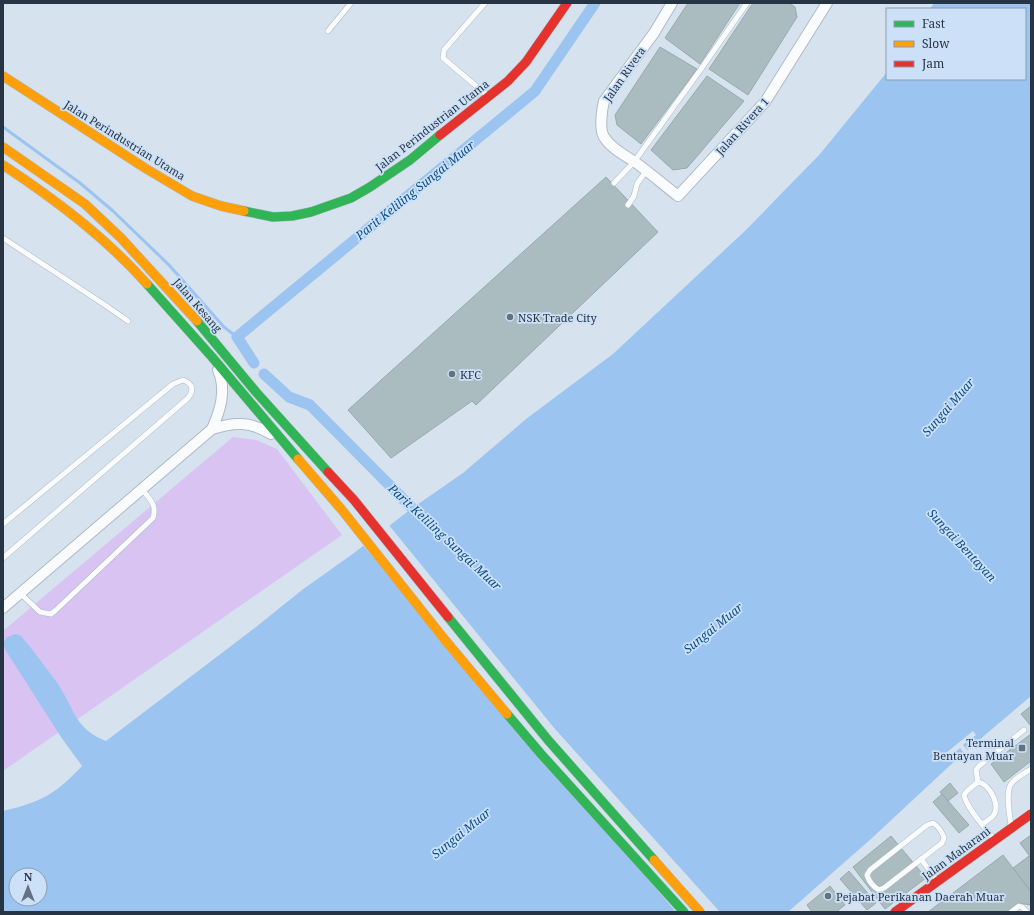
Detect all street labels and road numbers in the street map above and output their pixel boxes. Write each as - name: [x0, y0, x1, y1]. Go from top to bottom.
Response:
- street label: Jalan Rivera: [599, 44, 648, 105]
- street label: Jalan Perindustrian Utama: [371, 76, 492, 175]
- street label: Jalan Rivera 1: [711, 94, 772, 159]
- street label: Jalan Perindustrian Utama: [61, 96, 188, 183]
- street label: Jalan Kesang: [170, 274, 226, 335]
- street label: Jalan Maharani: [918, 823, 994, 884]

